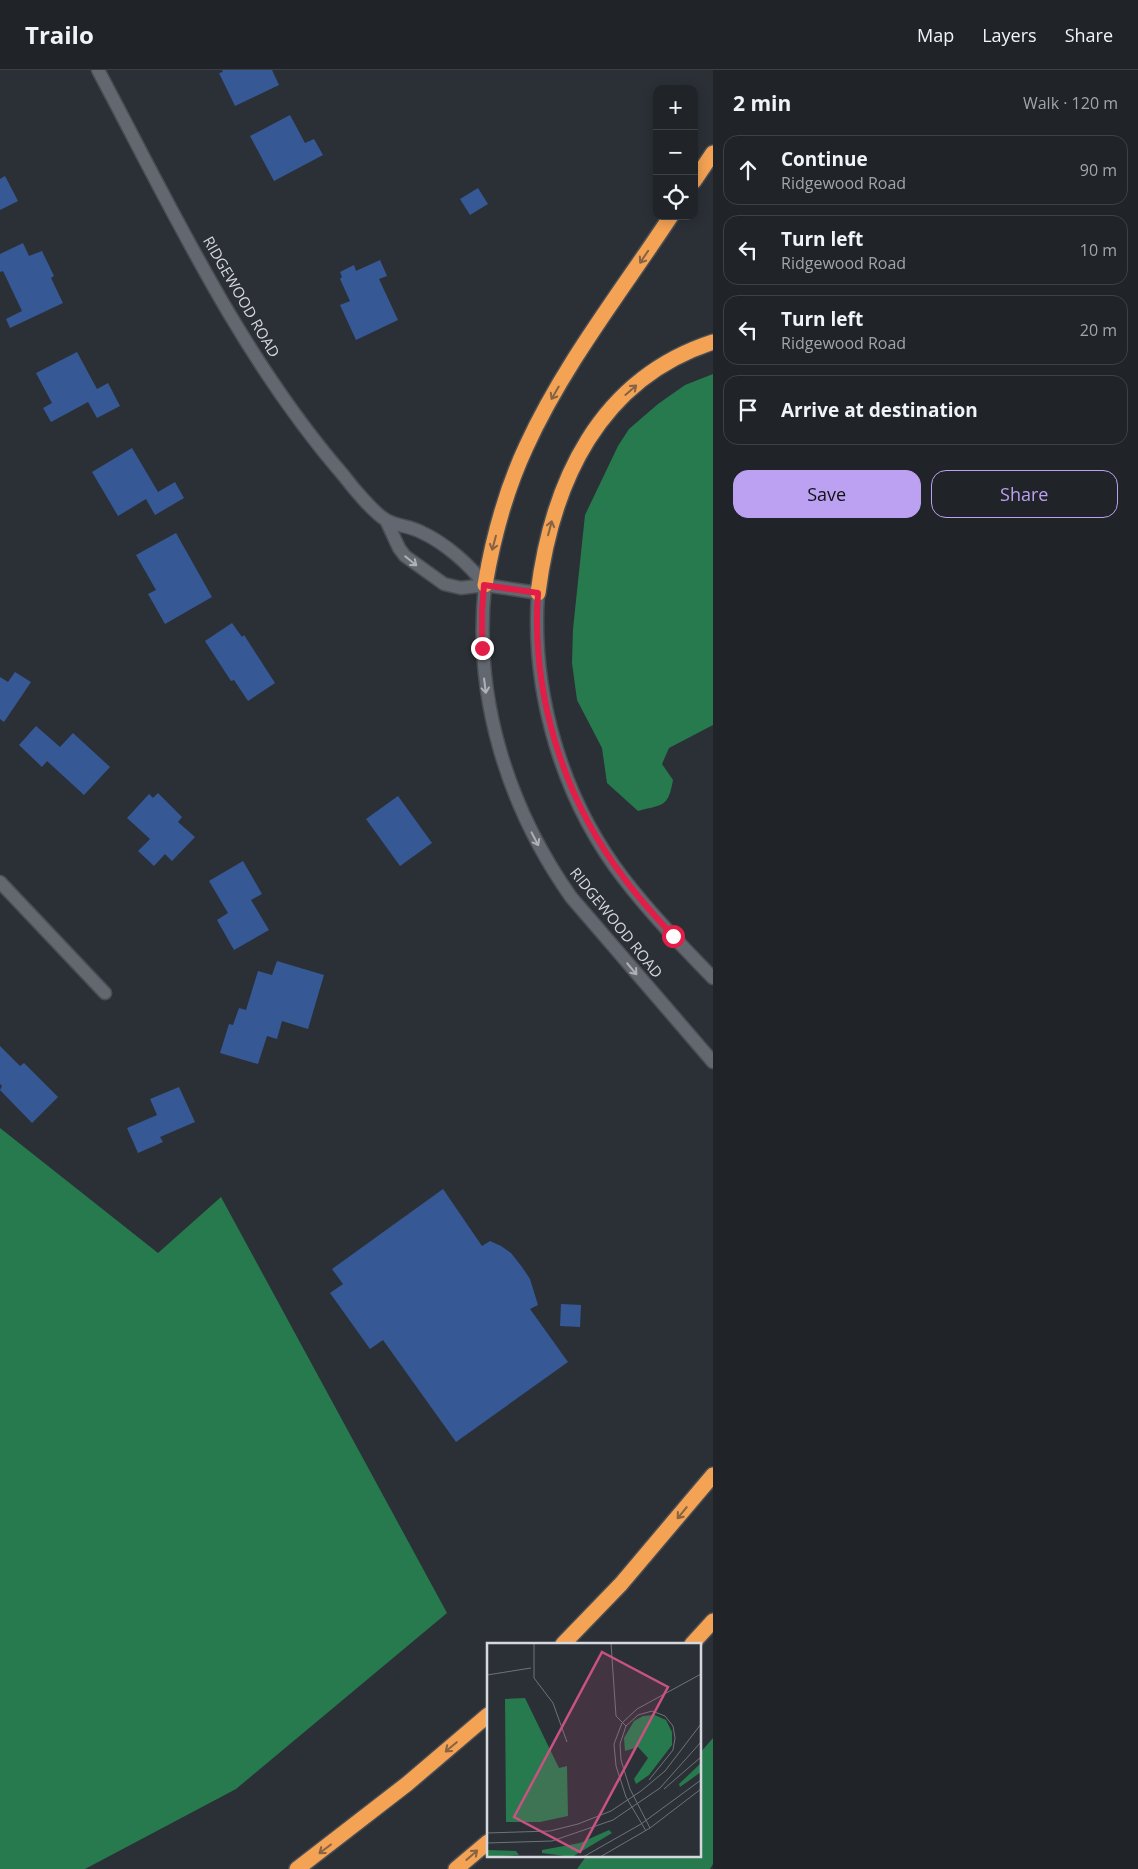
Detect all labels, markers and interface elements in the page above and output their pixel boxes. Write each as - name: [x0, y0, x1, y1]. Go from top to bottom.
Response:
- text: Trailo: [25, 18, 94, 51]
- text: Map: [917, 23, 954, 47]
- text: Layers: [982, 23, 1037, 47]
- text: Share: [1065, 23, 1113, 47]
- map controls: [653, 85, 698, 220]
- button: +: [653, 85, 698, 130]
- text: 2 min: [733, 89, 791, 117]
- text: Walk · 120 m: [1023, 92, 1118, 114]
- button: −: [653, 130, 698, 175]
- text: Continue: [781, 146, 868, 172]
- icon: ahead: [734, 156, 762, 184]
- text: 90 m: [1080, 159, 1117, 181]
- text: Ridgewood Road: [781, 172, 906, 194]
- button: locate: [653, 175, 698, 220]
- text: Turn left: [781, 226, 863, 252]
- street label: RIDGEWOOD ROAD: [199, 232, 285, 361]
- icon: left: [734, 236, 762, 264]
- text: 10 m: [1080, 239, 1117, 261]
- one-way arrow: [639, 249, 649, 263]
- text: Ridgewood Road: [781, 252, 906, 274]
- text: Turn left: [781, 306, 863, 332]
- icon: left: [734, 316, 762, 344]
- text: 20 m: [1080, 319, 1117, 341]
- text: Ridgewood Road: [781, 332, 906, 354]
- one-way arrow: [624, 384, 637, 395]
- one-way arrow: [549, 385, 559, 399]
- icon: arrive: [734, 396, 762, 424]
- text: Arrive at destination: [781, 397, 978, 423]
- button: Save: [733, 470, 921, 518]
- button: Share: [931, 470, 1118, 518]
- one-way arrow: [546, 520, 556, 536]
- one-way arrow: [488, 534, 498, 550]
- one-way arrow: [404, 555, 417, 566]
- route end: [471, 637, 494, 660]
- one-way arrow: [480, 677, 490, 693]
- one-way arrow: [531, 832, 541, 846]
- street label: RIDGEWOOD ROAD: [566, 863, 668, 982]
- route start: [662, 925, 685, 948]
- one-way arrow: [626, 963, 638, 976]
- one-way arrow: [677, 1506, 688, 1519]
- inset map: [487, 1643, 700, 1856]
- one-way arrow: [445, 1741, 458, 1752]
- one-way arrow: [318, 1843, 331, 1854]
- one-way arrow: [466, 1850, 479, 1861]

